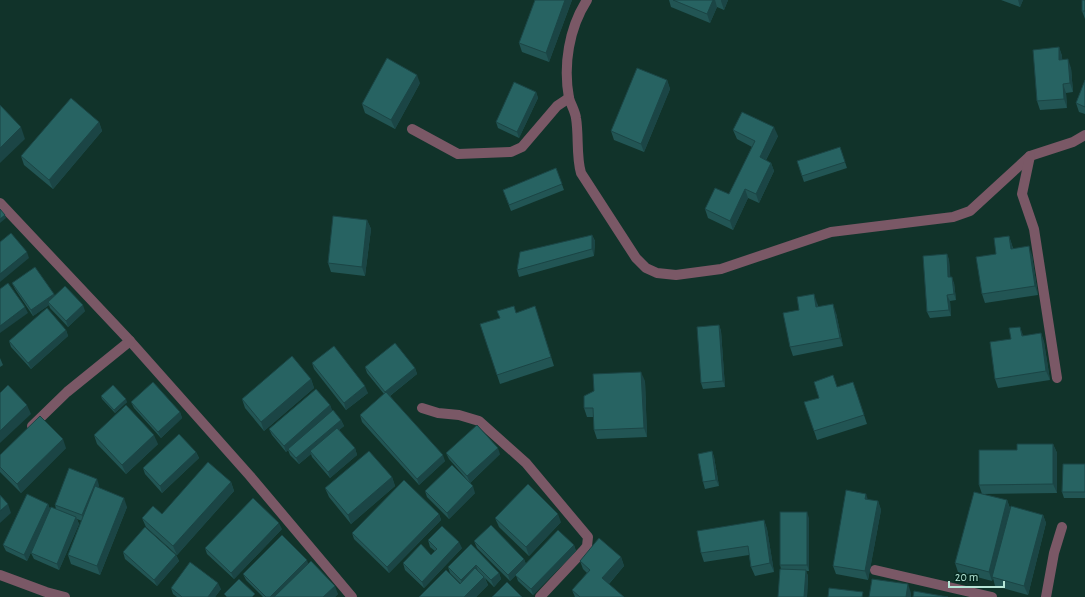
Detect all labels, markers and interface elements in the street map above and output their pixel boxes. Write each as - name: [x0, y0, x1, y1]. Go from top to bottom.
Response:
- scale bar: [949, 563, 1004, 589]
- text: 20 m: [955, 571, 978, 583]

